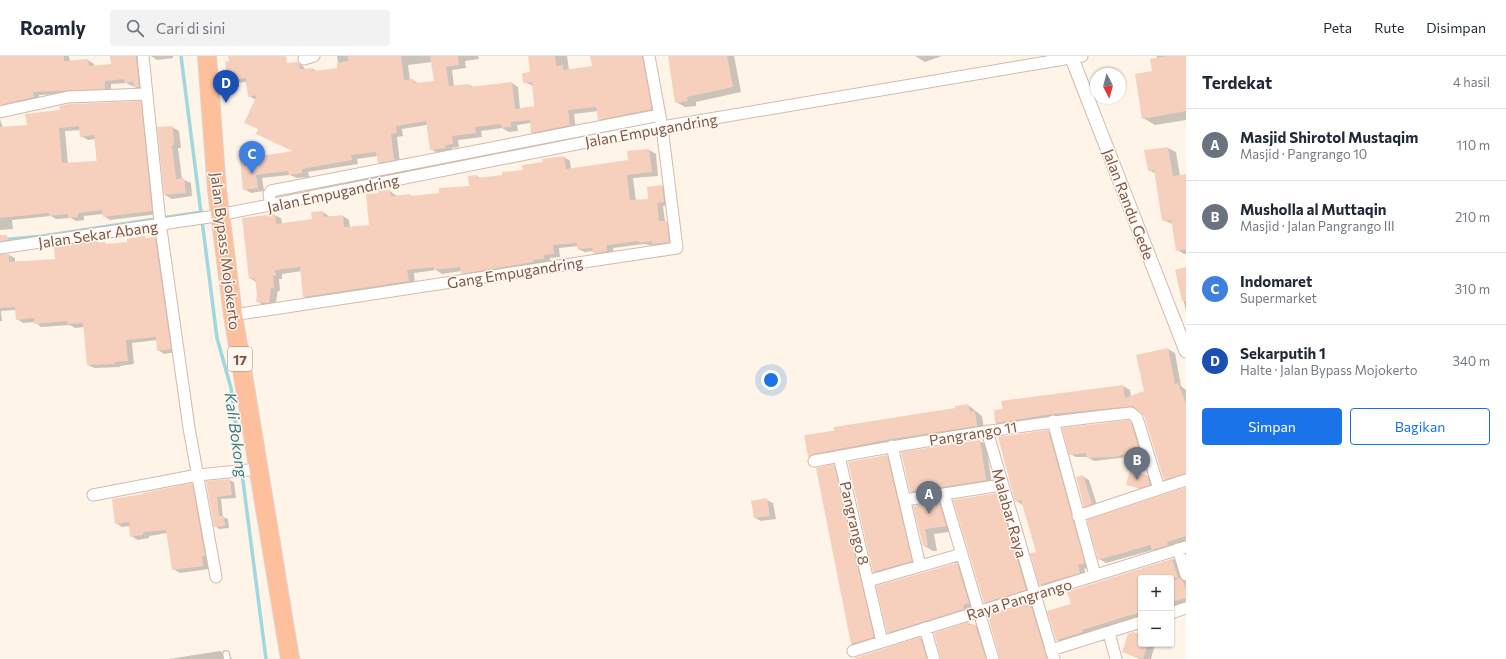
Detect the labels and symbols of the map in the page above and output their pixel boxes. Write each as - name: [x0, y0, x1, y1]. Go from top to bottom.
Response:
- north arrow: [1090, 68, 1126, 104]
- pin: D: [213, 70, 239, 103]
- street label: Jalan Empugandring: [583, 109, 719, 151]
- pin: C: [239, 141, 265, 174]
- street label: Jalan Randu Gede: [1100, 146, 1158, 262]
- street label: Jalan Empugandring: [265, 170, 401, 216]
- street label: Jalan Bypass Mojokerto: [207, 171, 245, 331]
- street label: Jalan Sekar Abang: [37, 217, 159, 251]
- street label: Gang Empugandring: [446, 252, 584, 292]
- road number: 17: [228, 347, 252, 371]
- your location: [761, 370, 781, 390]
- water label: Kali Bokong: [222, 391, 253, 480]
- street label: Pangrango 11: [928, 417, 1018, 449]
- pin: B: [1124, 447, 1150, 480]
- street label: Malabar Raya: [989, 466, 1031, 560]
- street label: Pangrango 8: [837, 479, 873, 567]
- pin: A: [916, 481, 942, 514]
- street label: Raya Pangrango: [964, 574, 1074, 624]

